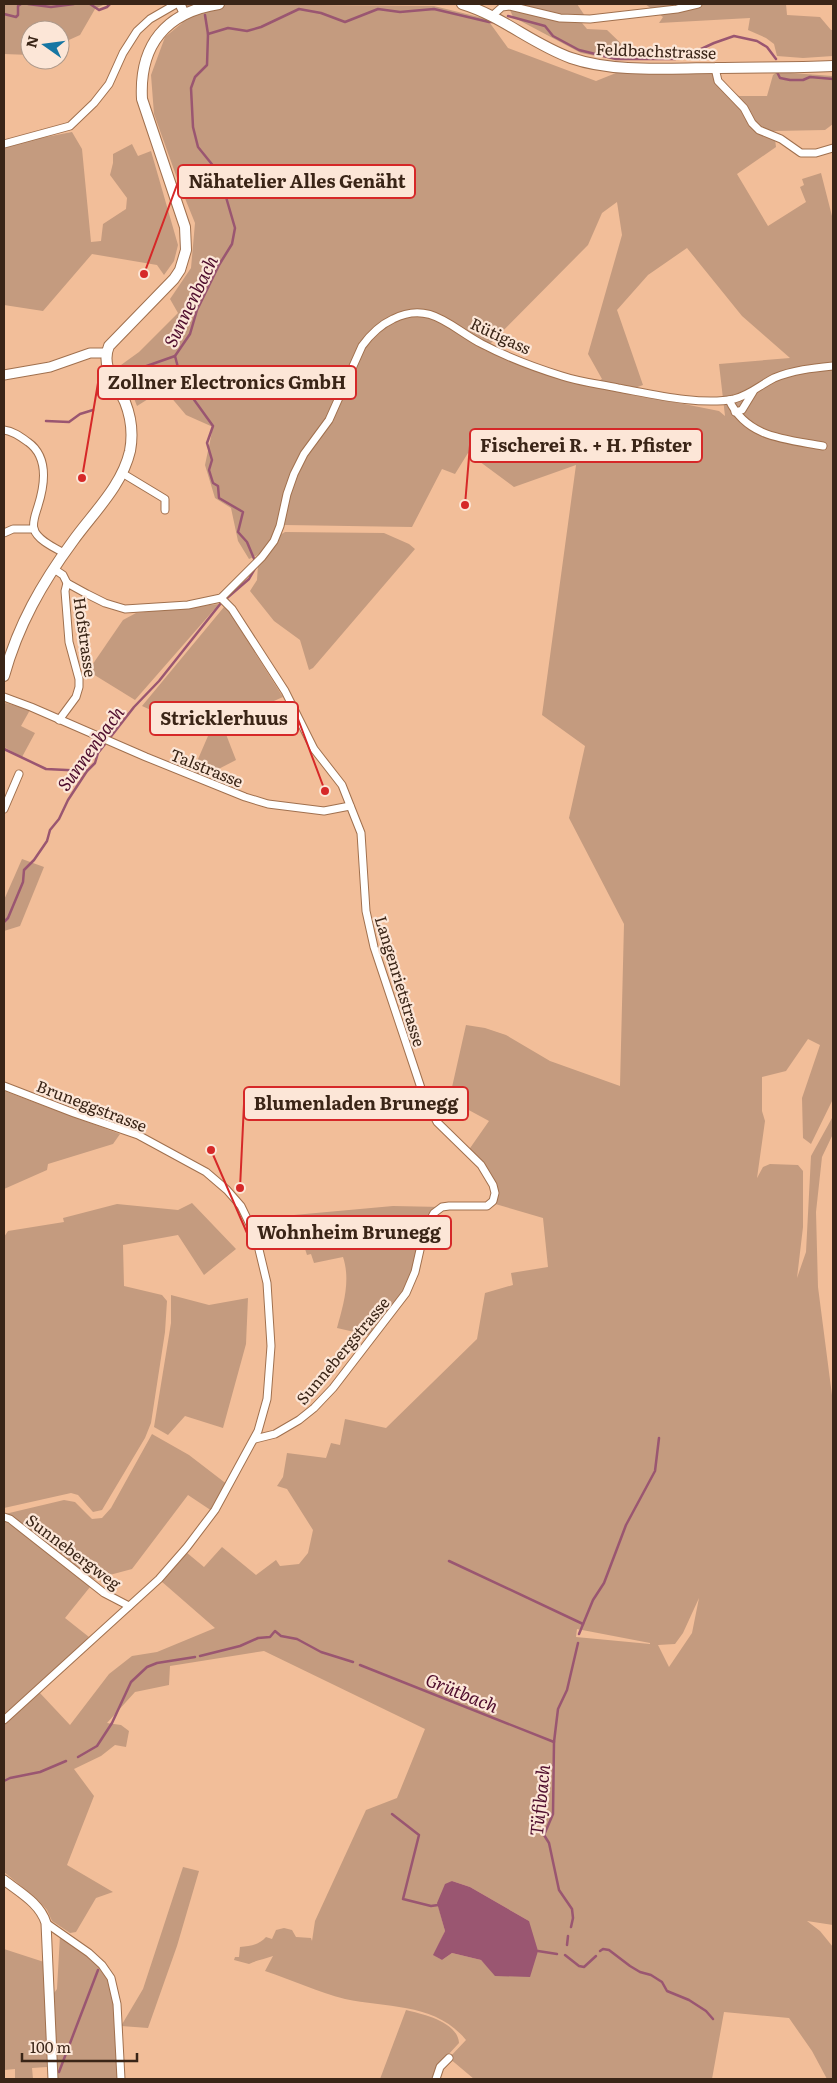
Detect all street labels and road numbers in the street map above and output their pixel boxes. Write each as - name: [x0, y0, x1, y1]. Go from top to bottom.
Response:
- street label: Feldbachstrasse: [595, 36, 717, 64]
- street label: Rütigass: [467, 311, 535, 359]
- street label: Hofstrasse: [69, 595, 103, 679]
- street label: Talstrasse: [167, 742, 247, 792]
- street label: Langenrietstrasse: [370, 913, 432, 1049]
- street label: Bruneggstrasse: [33, 1073, 151, 1137]
- street label: Sunnebergstrasse: [290, 1291, 394, 1409]
- street label: Sunnebergweg: [21, 1507, 127, 1595]

